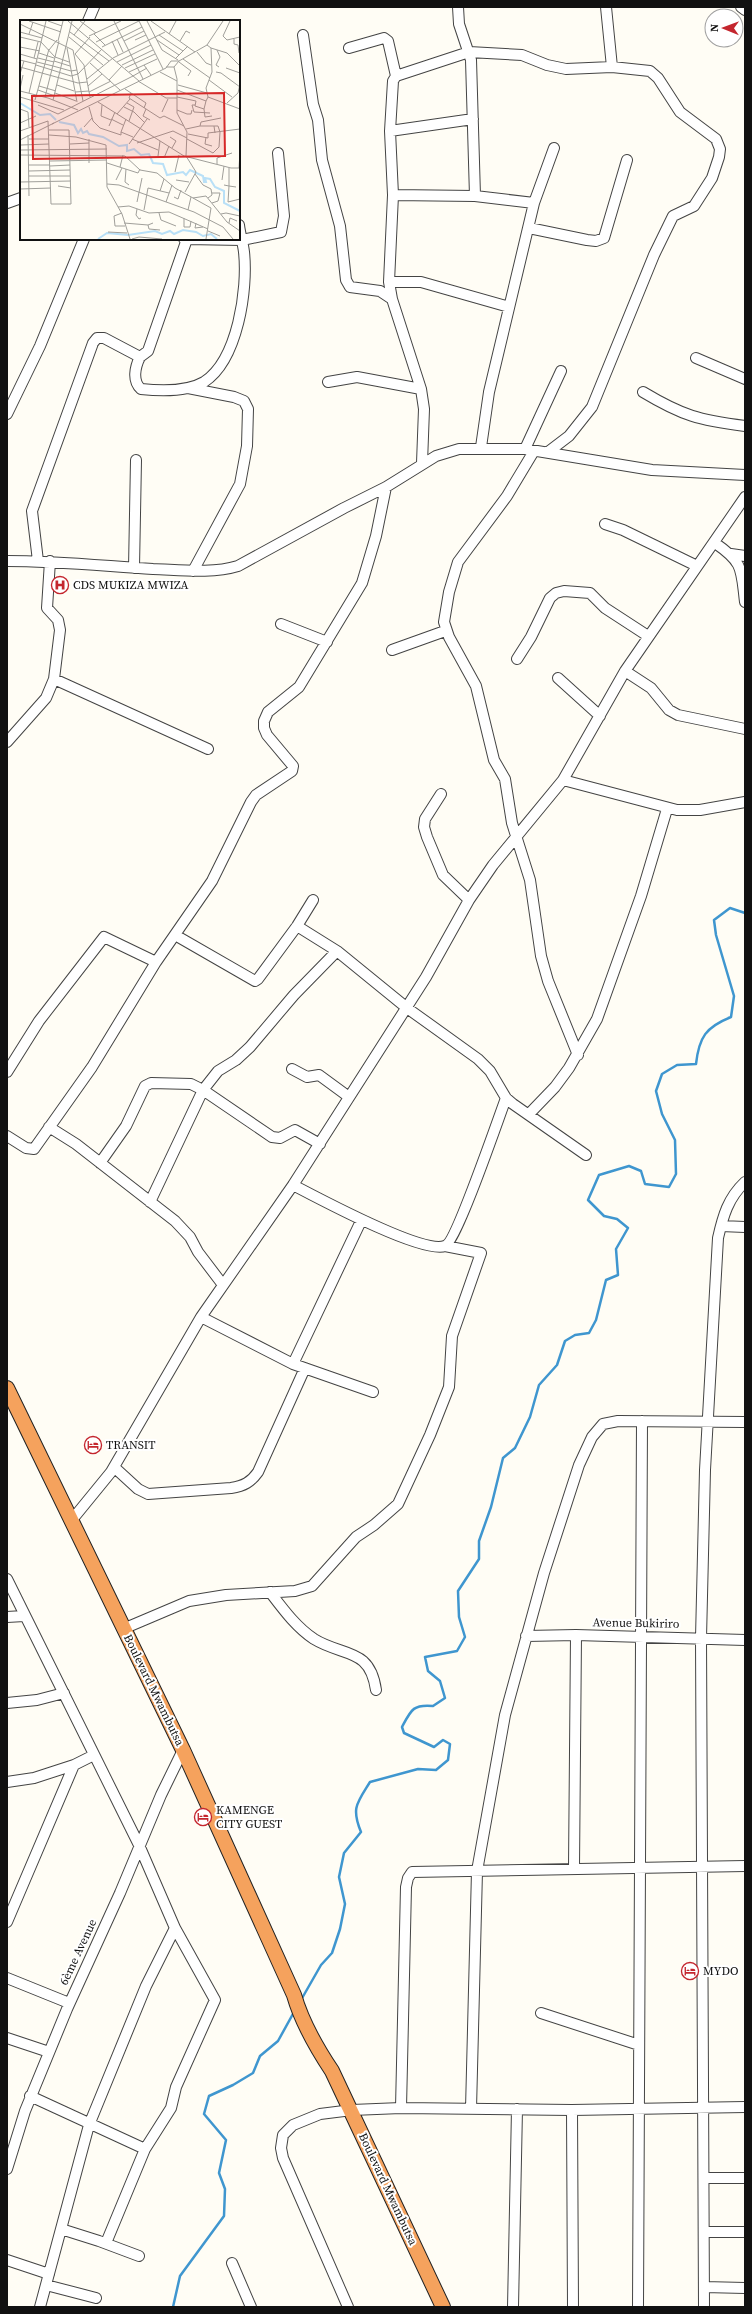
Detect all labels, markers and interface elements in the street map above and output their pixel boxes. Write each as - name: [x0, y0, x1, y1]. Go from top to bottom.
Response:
- north arrow: [704, 8, 744, 48]
- inset map: [20, 20, 240, 240]
- text: N: [707, 24, 722, 32]
- hospital icon: CDS MUKIZA MWIZA: [50, 575, 70, 595]
- place label: CDS MUKIZA MWIZA: [73, 577, 189, 593]
- hotel icon: TRANSIT: [83, 1435, 103, 1455]
- place label: TRANSIT: [106, 1437, 156, 1453]
- street label: Avenue Bukiriro: [592, 1614, 680, 1632]
- street label: Boulevard Mwambutsa: [120, 1632, 188, 1749]
- place label: KAMENGE CITY GUEST: [216, 1802, 283, 1832]
- hotel icon: KAMENGE CITY GUEST: [193, 1807, 213, 1827]
- street label: 6ème Avenue: [56, 1916, 100, 1988]
- hotel icon: MYDO: [680, 1961, 700, 1981]
- place label: MYDO: [703, 1963, 739, 1979]
- street label: Boulevard Mwambutsa: [355, 2130, 421, 2249]

